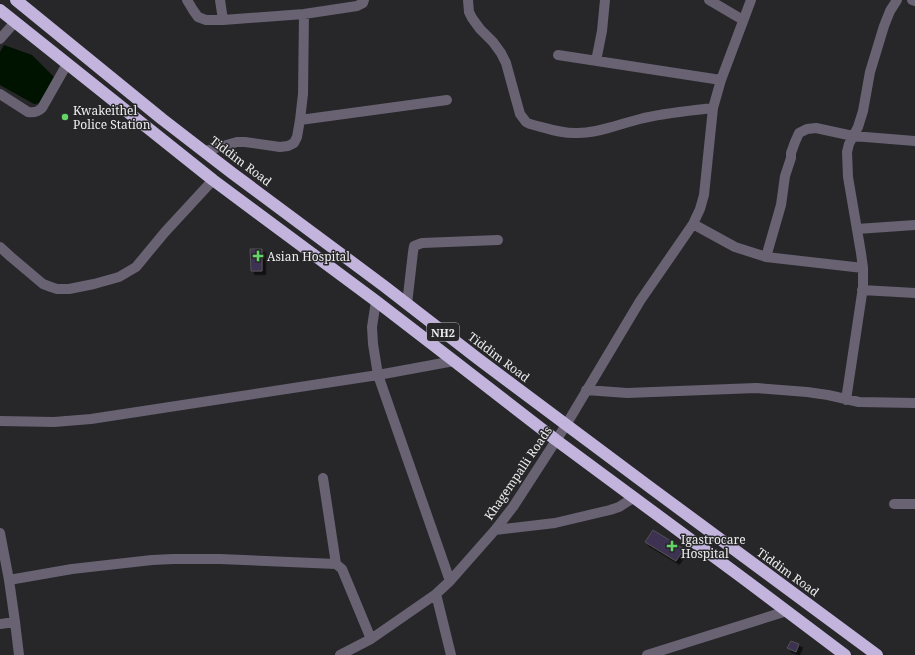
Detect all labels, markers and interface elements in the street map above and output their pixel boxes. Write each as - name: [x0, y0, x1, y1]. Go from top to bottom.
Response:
- place label: Kwakeithel Police Station: [73, 102, 151, 133]
- marker: Kwakeithel Police Station: [60, 112, 70, 122]
- street label: Tiddim Road: [207, 132, 276, 190]
- place label: Asian Hospital: [267, 248, 350, 265]
- marker: Asian Hospital: [252, 250, 264, 262]
- road number: NH2: [427, 323, 459, 341]
- street label: Tiddim Road: [465, 328, 534, 386]
- street label: Khagempalli Roads: [480, 423, 556, 523]
- place label: Igastrocare Hospital: [681, 531, 746, 562]
- marker: Igastrocare Hospital: [666, 540, 678, 552]
- street label: Tiddim Road: [753, 544, 823, 601]

